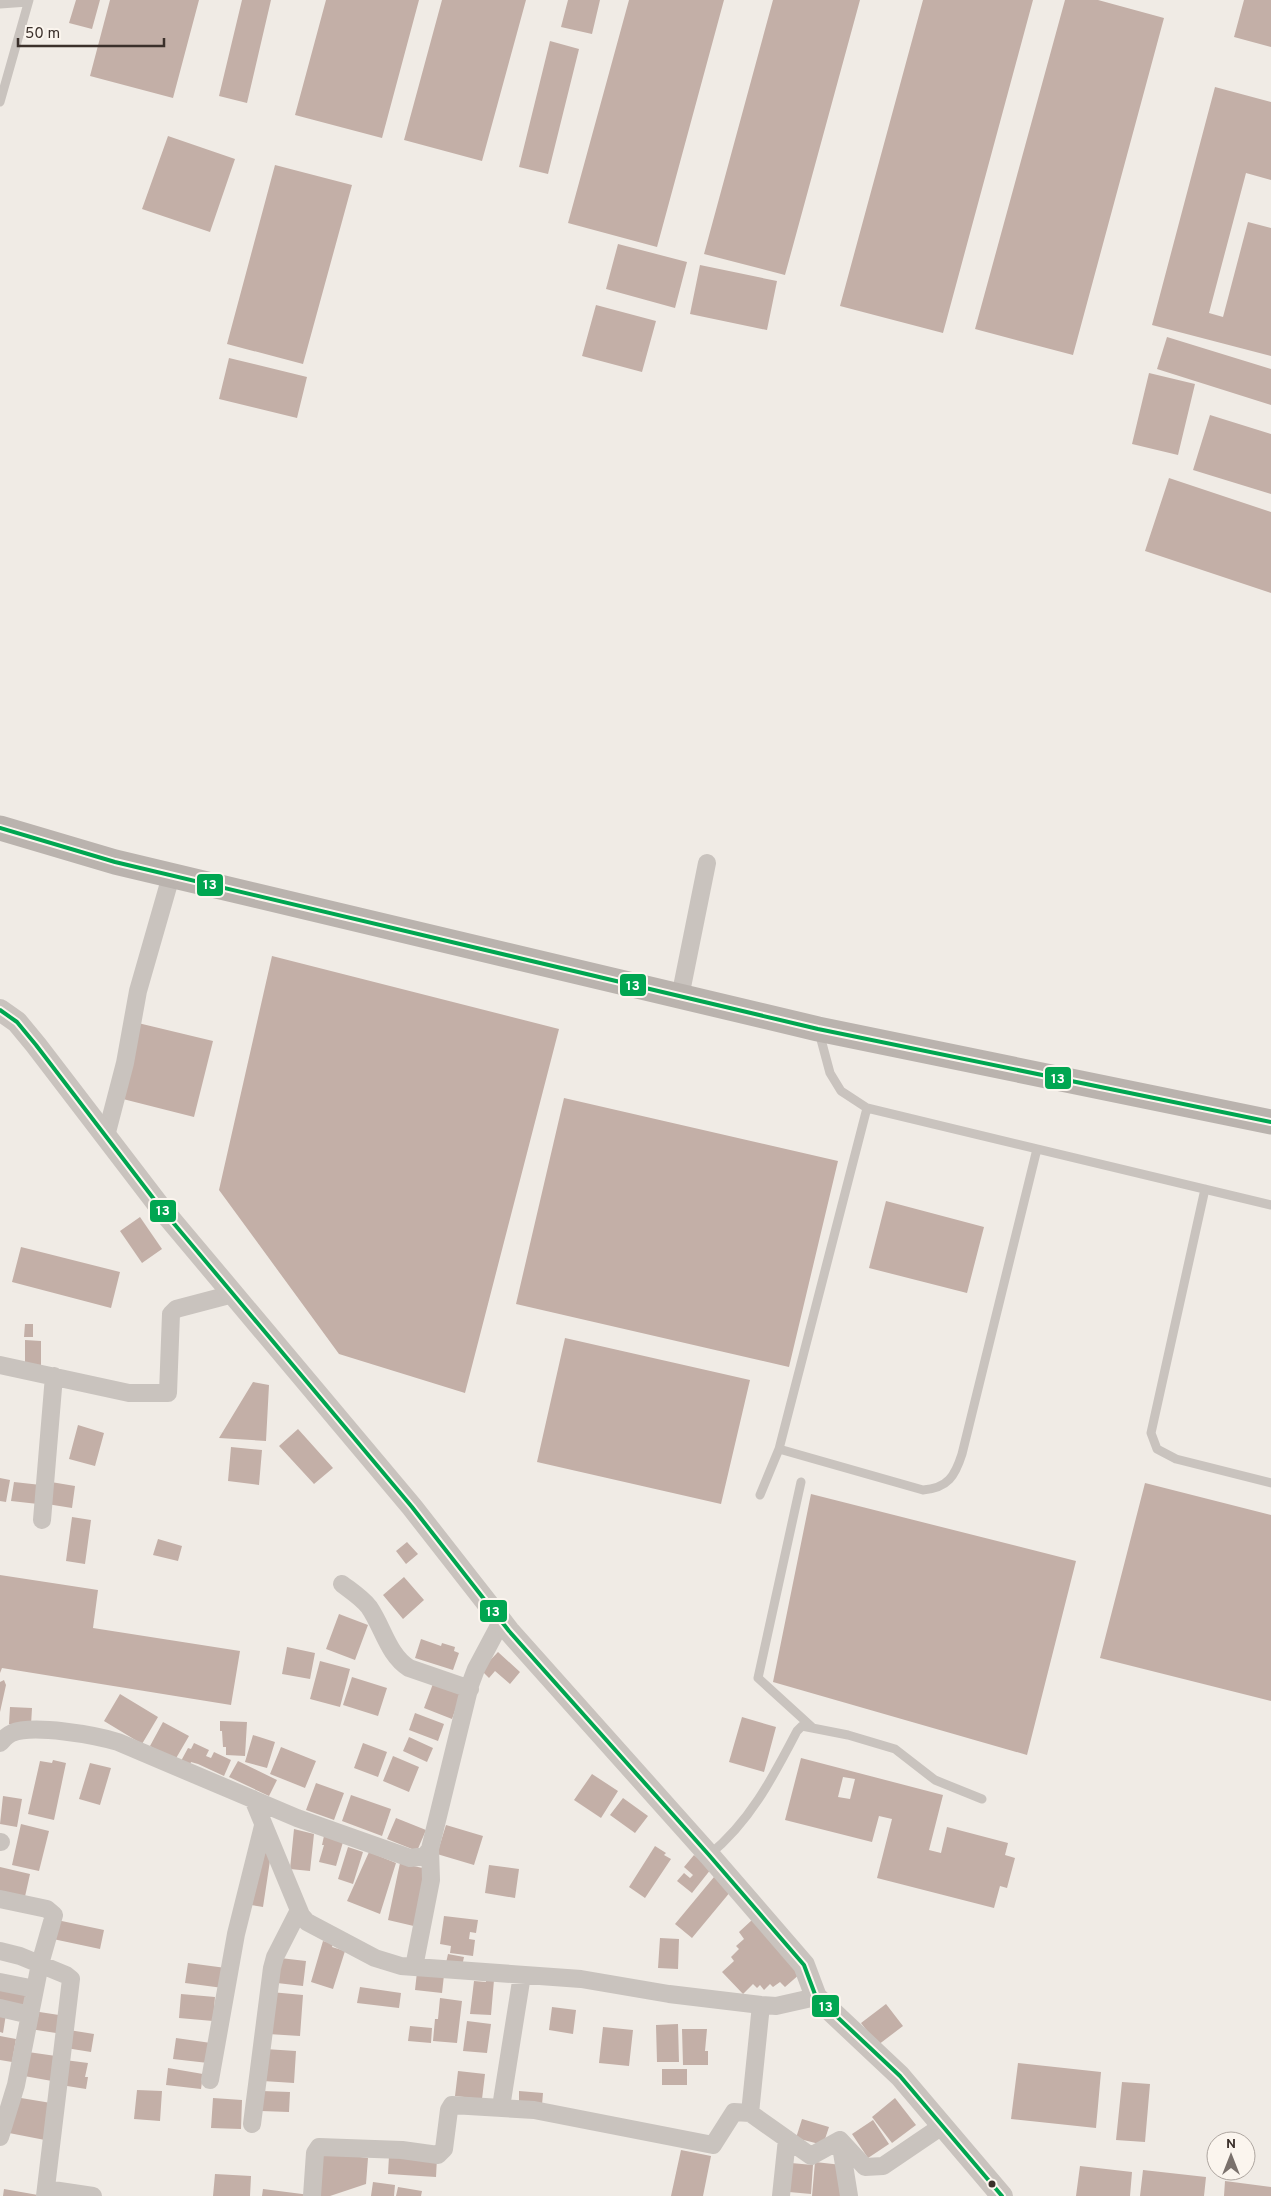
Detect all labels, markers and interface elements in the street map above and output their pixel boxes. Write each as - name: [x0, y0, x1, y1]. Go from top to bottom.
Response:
- scale bar: [18, 15, 164, 47]
- text: 50 m: [25, 25, 60, 44]
- line badge: 13: [196, 873, 224, 897]
- text: 13: [203, 877, 217, 894]
- line badge: 13: [619, 973, 647, 997]
- text: 13: [626, 978, 640, 995]
- line badge: 13: [1044, 1066, 1072, 1090]
- text: 13: [1051, 1071, 1065, 1088]
- line badge: 13: [149, 1199, 177, 1223]
- text: 13: [156, 1203, 170, 1220]
- line badge: 13: [479, 1599, 508, 1623]
- text: 13: [486, 1604, 500, 1621]
- line badge: 13: [811, 1994, 840, 2018]
- text: 13: [819, 1999, 833, 2016]
- north arrow: [1206, 2131, 1256, 2181]
- text: N: [1226, 2136, 1236, 2153]
- unlabelled marker: [987, 2179, 997, 2189]

